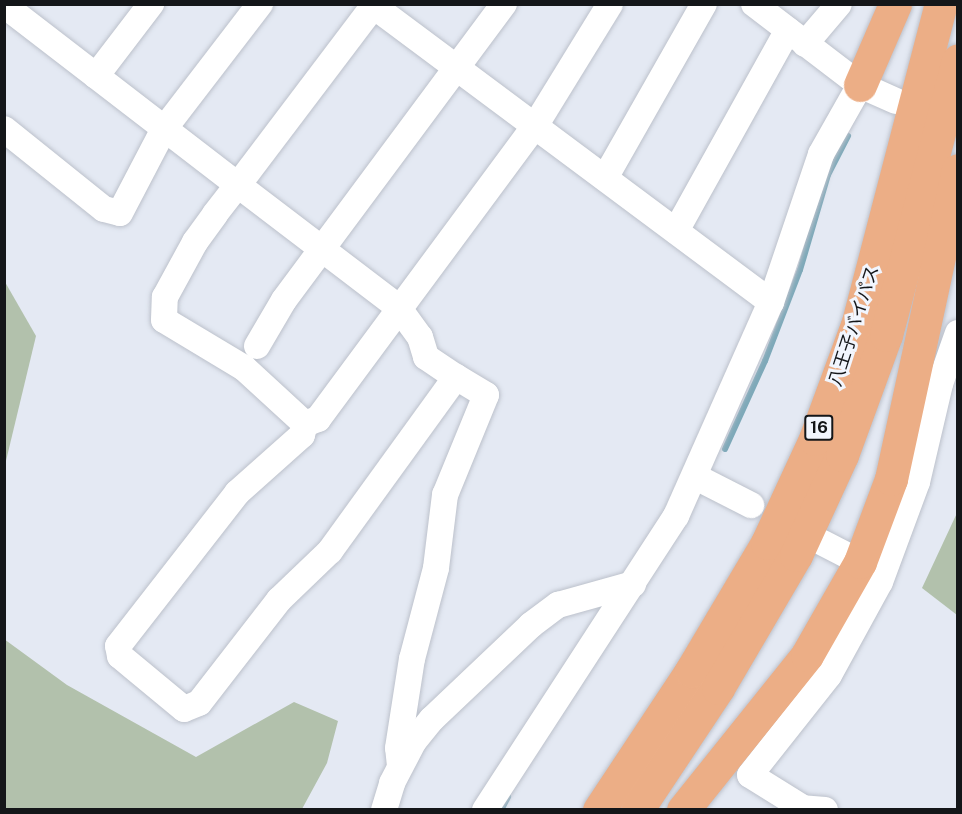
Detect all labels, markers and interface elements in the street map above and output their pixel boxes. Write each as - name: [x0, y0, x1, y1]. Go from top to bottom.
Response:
- street label: 八王子バイパス: [824, 263, 884, 389]
- road number: 16: [804, 415, 834, 441]

